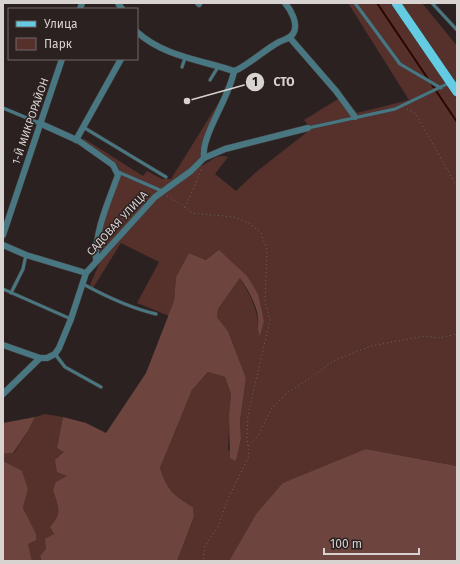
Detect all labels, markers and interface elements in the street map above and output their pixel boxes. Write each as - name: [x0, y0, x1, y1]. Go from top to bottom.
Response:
- legend: [8, 8, 138, 60]
- text: Улица: [44, 17, 78, 31]
- text: Парк: [44, 37, 73, 51]
- callout: СТО: [245, 70, 302, 94]
- text: 1: [252, 75, 258, 89]
- text: СТО: [273, 75, 295, 89]
- street label: 1-Й МИКРОРАЙОН: [10, 76, 51, 166]
- street label: САДОВАЯ УЛИЦА: [84, 188, 151, 258]
- scale bar: [324, 530, 419, 556]
- text: 100 m: [330, 537, 362, 551]

